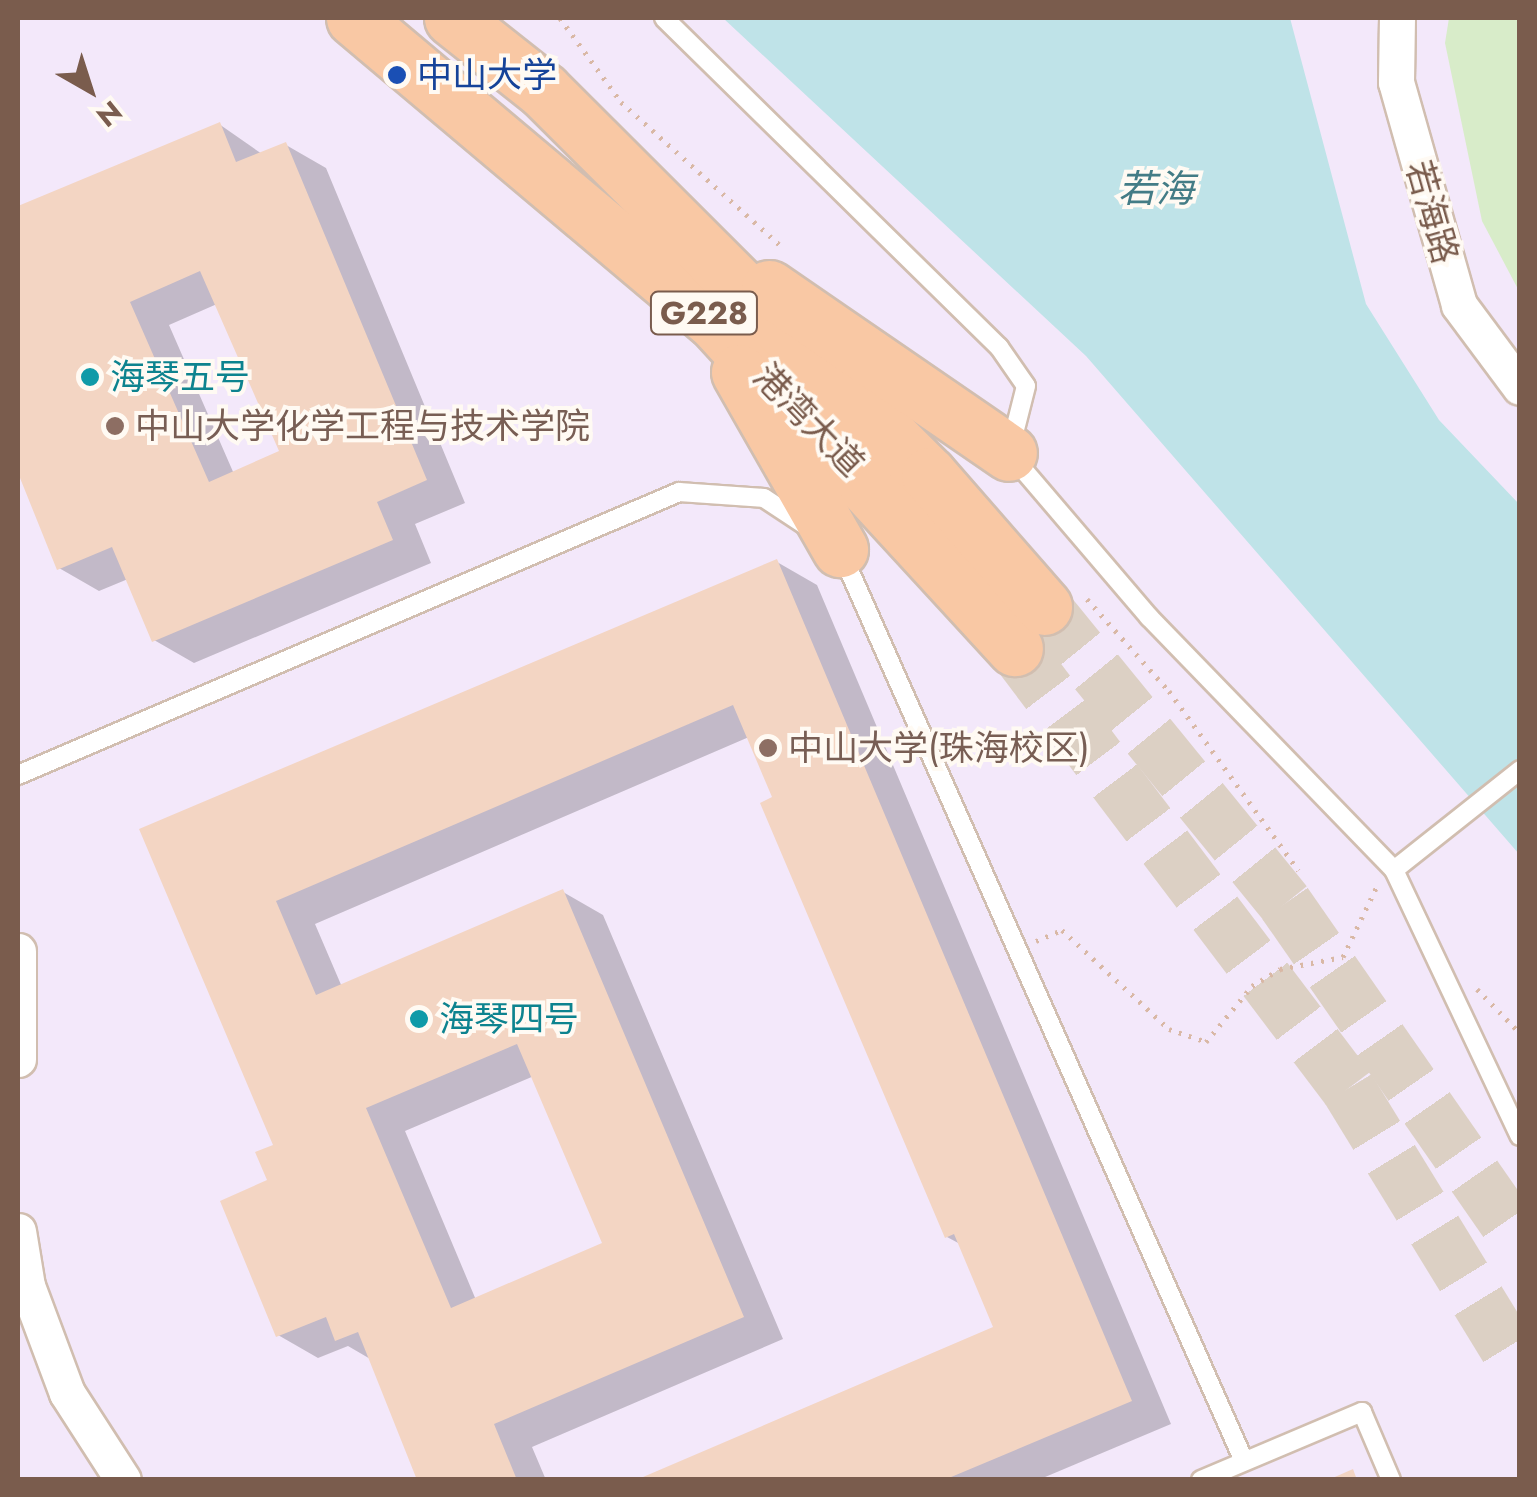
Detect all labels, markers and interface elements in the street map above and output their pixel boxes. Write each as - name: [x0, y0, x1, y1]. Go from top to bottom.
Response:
- north arrow: [40, 40, 140, 140]
- place label: 中山大学: [417, 54, 557, 96]
- marker: 中山大学: [386, 64, 408, 86]
- text: N: [88, 91, 131, 137]
- street label: 若海路: [1397, 156, 1467, 268]
- water label: 若海: [1118, 166, 1194, 212]
- road number: G228: [649, 286, 759, 340]
- street label: 港湾大道: [745, 355, 873, 485]
- place label: 海琴五号: [110, 356, 250, 398]
- marker: 海琴五号: [79, 366, 101, 388]
- place label: 中山大学化学工程与技术学院: [135, 405, 590, 447]
- marker: 中山大学化学工程与技术学院: [104, 415, 126, 437]
- place label: 中山大学(珠海校区): [788, 727, 1090, 769]
- marker: 中山大学(珠海校区): [757, 737, 779, 759]
- place label: 海琴四号: [439, 998, 579, 1040]
- marker: 海琴四号: [408, 1008, 430, 1030]

